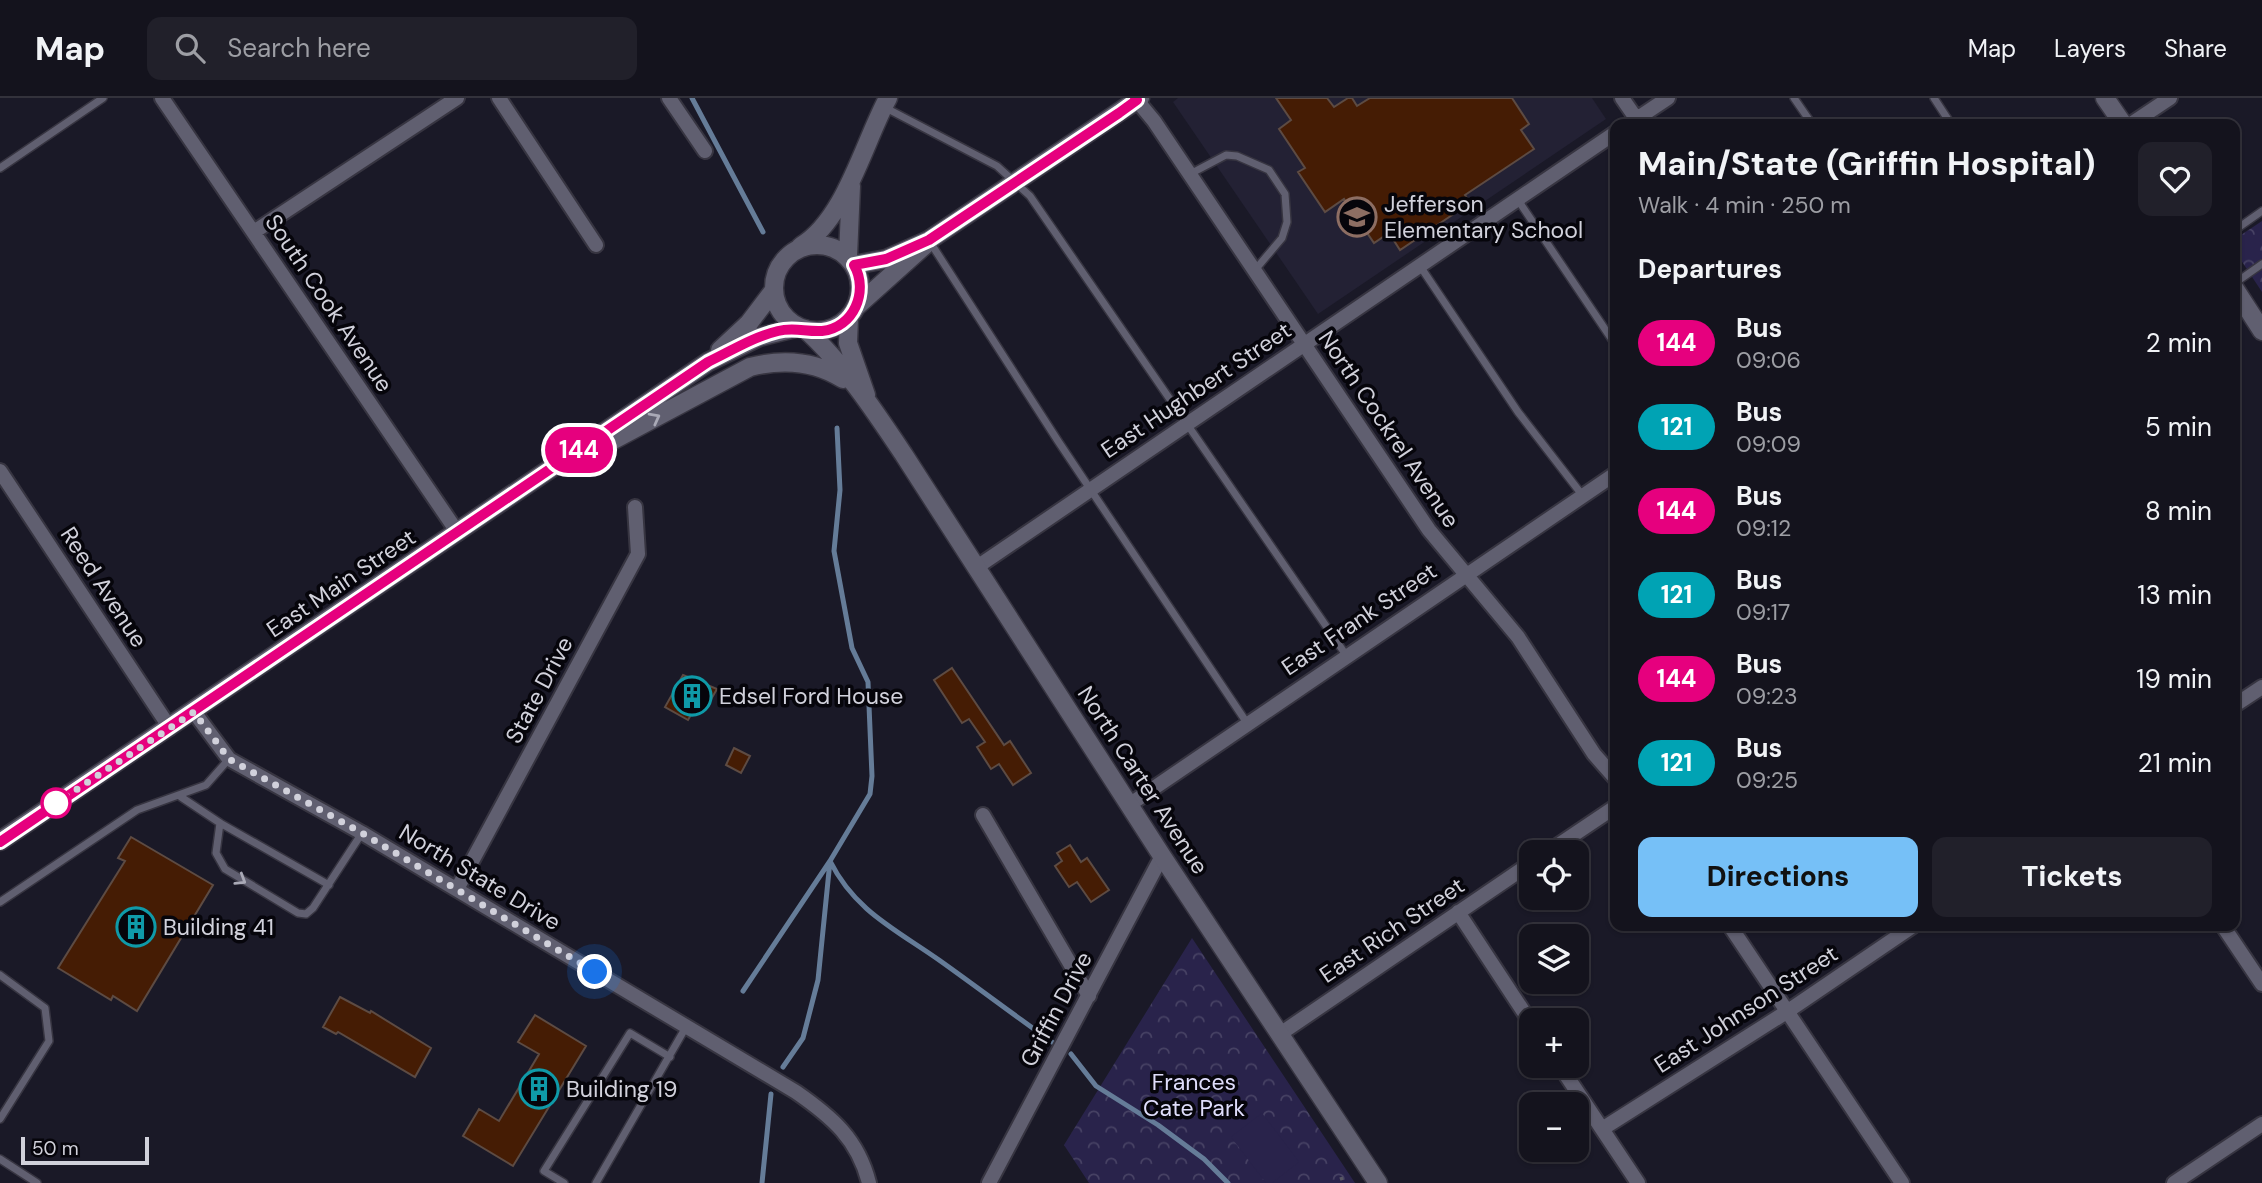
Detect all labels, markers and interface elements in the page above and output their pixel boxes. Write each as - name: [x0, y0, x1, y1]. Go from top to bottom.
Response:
- search box: [147, 17, 637, 80]
- text: Map: [35, 27, 105, 70]
- icon: search: [171, 29, 209, 67]
- text: Search here: [227, 31, 371, 65]
- text: Map: [1968, 33, 2016, 64]
- text: Layers: [2054, 33, 2126, 64]
- text: Share: [2164, 33, 2227, 64]
- text: Main/State (Griffin Hospital): [1638, 142, 2096, 185]
- button: heart: [2138, 142, 2212, 216]
- place label: Jefferson Elementary School: [1384, 189, 1583, 245]
- text: Walk · 4 min · 250 m: [1638, 190, 1851, 220]
- school or university icon: Jefferson Elementary School: [1336, 196, 1378, 238]
- street label: South Cook Avenue: [258, 208, 400, 398]
- text: Departures: [1638, 252, 1782, 286]
- text: Bus: [1736, 311, 1782, 345]
- street label: East Hughbert Street: [1095, 315, 1297, 465]
- street label: North Cockrel Avenue: [1312, 325, 1466, 533]
- text: 2 min: [2146, 326, 2212, 360]
- text: 144: [1657, 327, 1696, 358]
- text: 09:06: [1736, 345, 1801, 375]
- text: Bus: [1736, 395, 1782, 429]
- text: 5 min: [2145, 410, 2212, 444]
- text: 121: [1661, 411, 1692, 442]
- one-way arrow: [648, 413, 660, 426]
- line badge: 144: [539, 427, 619, 473]
- text: 09:09: [1736, 429, 1801, 459]
- text: 144: [559, 434, 599, 465]
- text: Bus: [1736, 479, 1782, 513]
- text: 8 min: [2145, 494, 2212, 528]
- text: 144: [1657, 495, 1696, 526]
- text: 09:12: [1736, 513, 1791, 543]
- street label: Reed Avenue: [54, 521, 154, 653]
- street label: East Main Street: [261, 522, 421, 644]
- street label: East Frank Street: [1276, 556, 1442, 682]
- text: Bus: [1736, 563, 1782, 597]
- text: 13 min: [2137, 578, 2212, 612]
- text: 121: [1661, 579, 1692, 610]
- text: 09:17: [1736, 597, 1790, 627]
- street label: State Drive: [498, 631, 580, 749]
- text: Bus: [1736, 647, 1782, 681]
- text: 19 min: [2136, 662, 2212, 696]
- text: 144: [1657, 663, 1696, 694]
- building icon: Edsel Ford House: [671, 675, 713, 717]
- street label: North Carter Avenue: [1071, 680, 1215, 880]
- place label: Edsel Ford House: [719, 681, 903, 711]
- text: 09:23: [1736, 681, 1798, 711]
- text: Bus: [1736, 731, 1782, 765]
- text: 21 min: [2138, 746, 2212, 780]
- text: 121: [1661, 747, 1692, 778]
- text: 09:25: [1736, 765, 1798, 795]
- unlabelled marker: [41, 788, 71, 818]
- street label: North State Drive: [394, 817, 566, 937]
- button: Directions: [1638, 837, 1918, 917]
- button: Tickets: [1932, 837, 2212, 917]
- map controls: [1519, 840, 1589, 1162]
- button: locate: [1519, 840, 1589, 910]
- street label: East Rich Street: [1314, 870, 1470, 990]
- one-way arrow: [233, 871, 246, 884]
- building icon: Building 41: [115, 906, 157, 948]
- place label: Building 41: [163, 912, 274, 942]
- button: layers: [1519, 924, 1589, 994]
- street label: East Johnson Street: [1649, 938, 1843, 1080]
- street label: Griffin Drive: [1013, 946, 1099, 1072]
- your location: [577, 954, 612, 989]
- button: +: [1519, 1008, 1589, 1078]
- park label: Frances Cate Park: [1143, 1067, 1245, 1123]
- building icon: Building 19: [518, 1068, 560, 1110]
- place label: Building 19: [566, 1074, 677, 1104]
- button: −: [1519, 1092, 1589, 1162]
- scale bar: [21, 1134, 149, 1166]
- text: 50 m: [32, 1136, 79, 1161]

